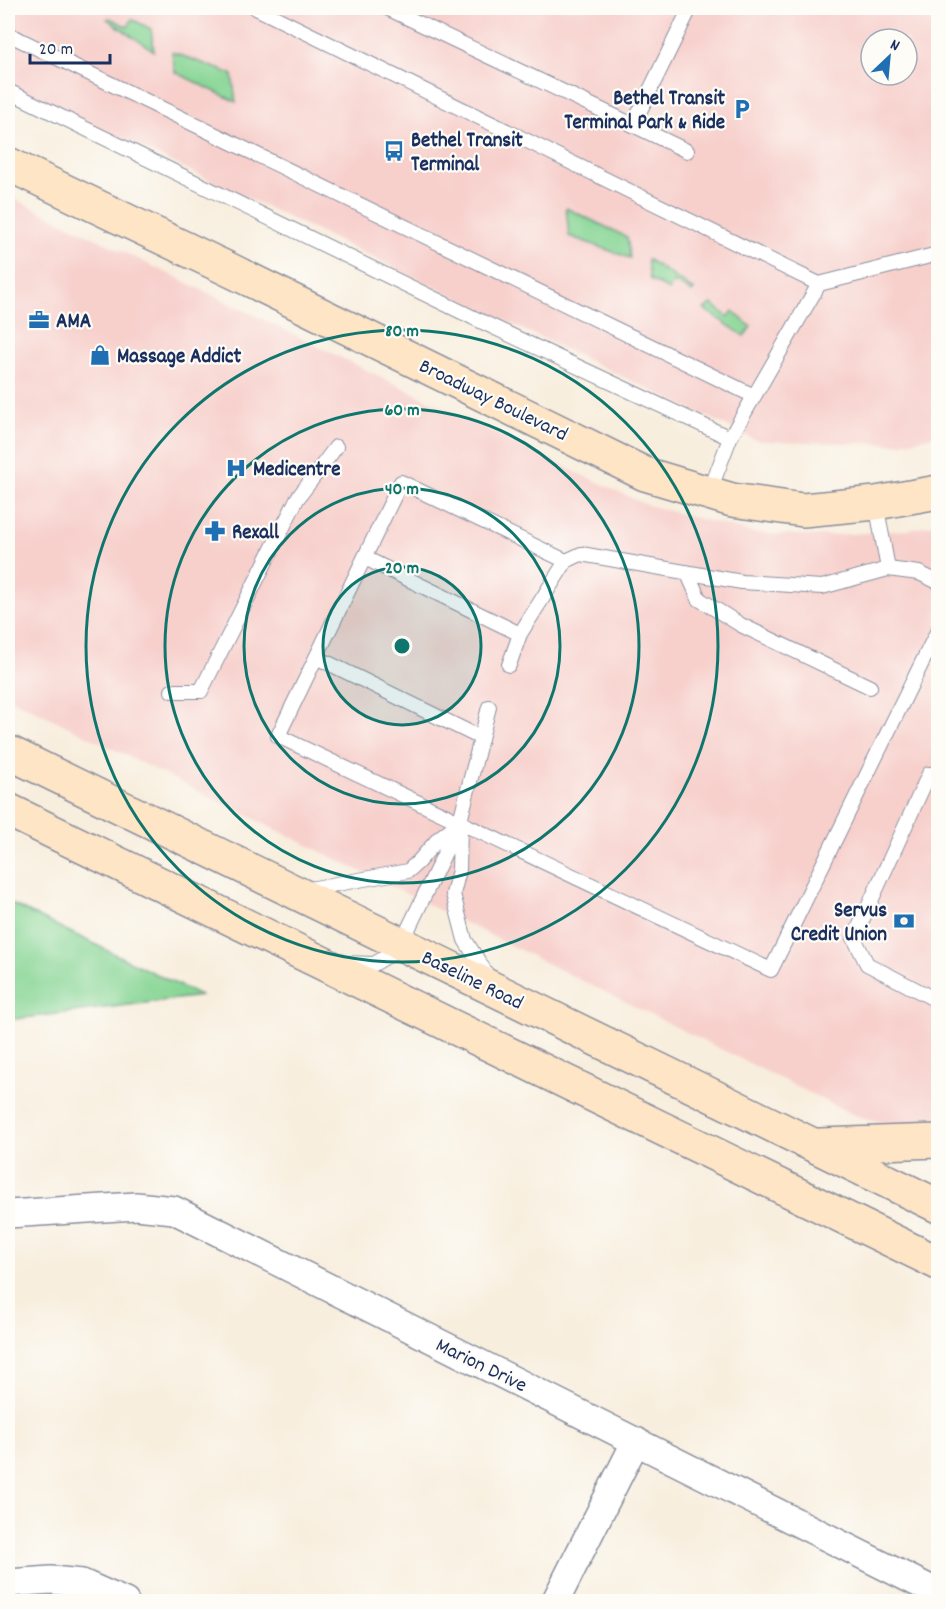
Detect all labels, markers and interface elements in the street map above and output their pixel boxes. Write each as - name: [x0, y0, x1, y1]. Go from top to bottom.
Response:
- scale bar: [30, 27, 110, 65]
- north arrow: [859, 27, 919, 87]
- text: N: [886, 34, 903, 58]
- text: 20 m: [39, 38, 73, 63]
- place label: Bethel Transit Terminal Park & Ride: [564, 85, 725, 139]
- parking icon: Bethel Transit Terminal Park & Ride: [730, 97, 754, 121]
- place label: Bethel Transit Terminal: [411, 127, 523, 181]
- bus stop icon: Bethel Transit Terminal: [382, 139, 406, 163]
- office icon: AMA: [27, 308, 51, 332]
- place label: AMA: [56, 308, 91, 338]
- text: 80 m: [385, 320, 419, 345]
- shop icon: Massage Addict: [88, 343, 112, 367]
- place label: Massage Addict: [117, 343, 241, 373]
- street label: Broadway Boulevard: [413, 353, 572, 451]
- text: 60 m: [384, 399, 420, 424]
- hospital icon: Medicentre: [224, 456, 248, 480]
- place label: Medicentre: [253, 456, 340, 486]
- text: 40 m: [385, 478, 419, 503]
- pharmacy icon: Rexall: [203, 519, 227, 543]
- place label: Rexall: [232, 519, 280, 549]
- text: 20 m: [385, 557, 419, 582]
- centre of rings: [392, 636, 412, 656]
- place label: Servus Credit Union: [791, 897, 887, 951]
- bank icon: Servus Credit Union: [892, 909, 916, 933]
- street label: Baseline Road: [416, 944, 528, 1019]
- street label: Marion Drive: [430, 1332, 531, 1402]

